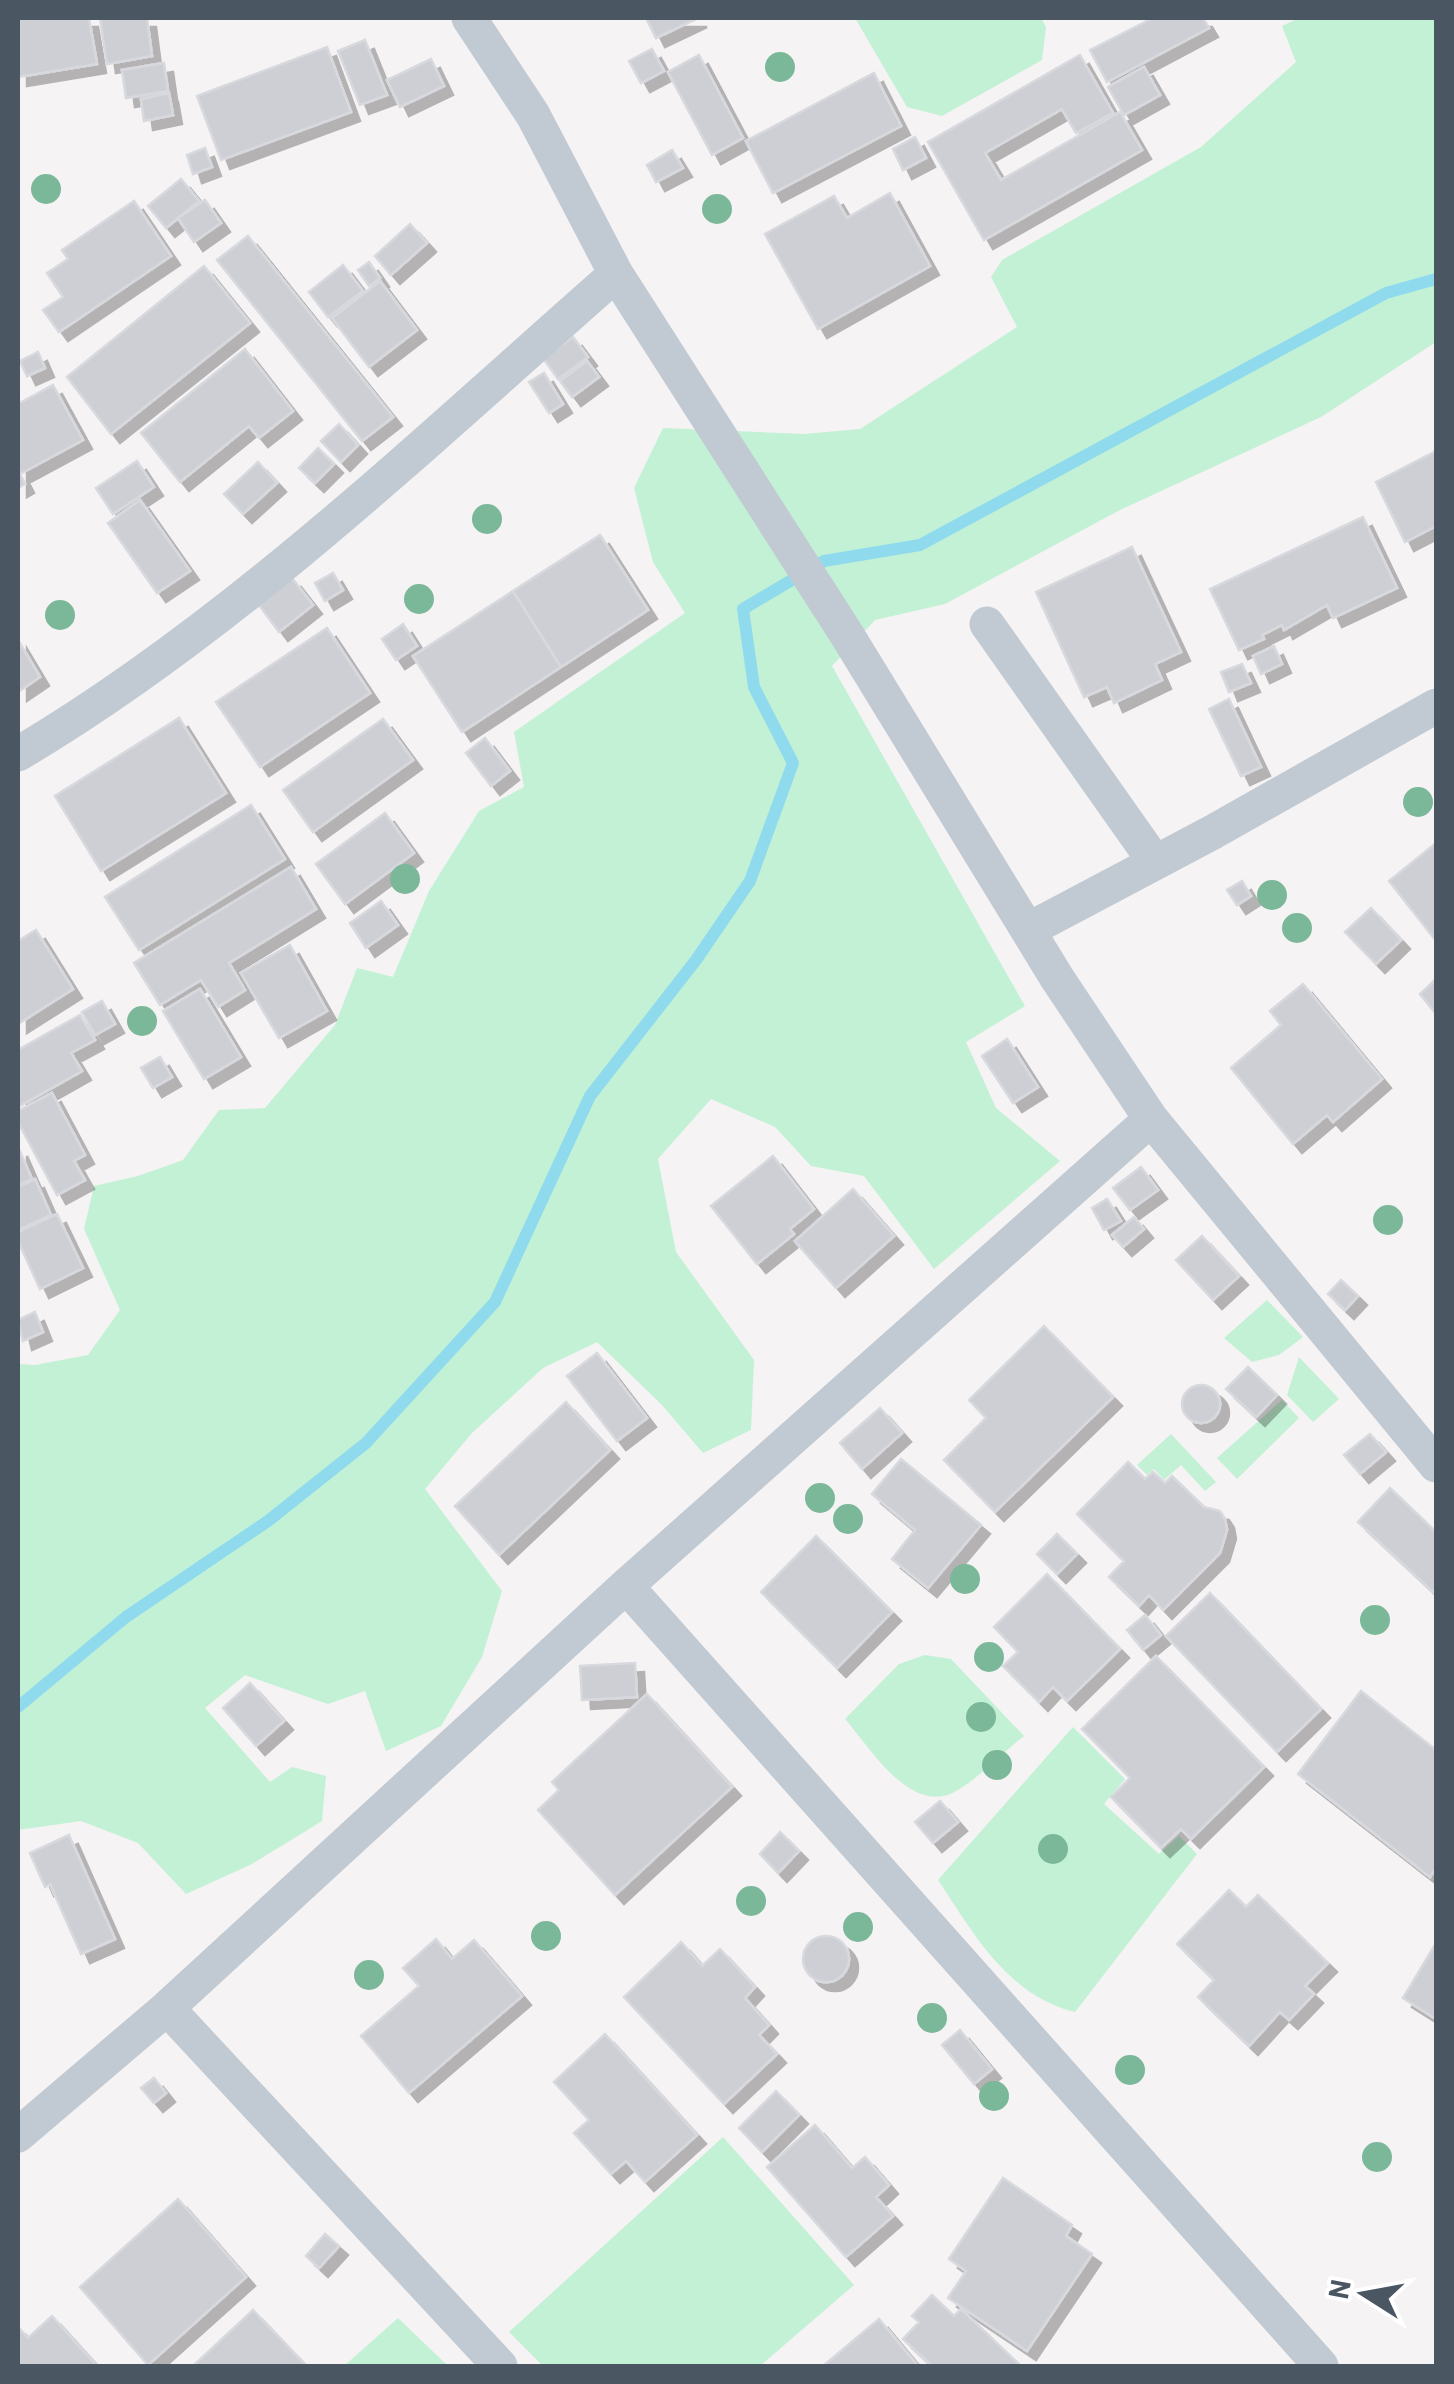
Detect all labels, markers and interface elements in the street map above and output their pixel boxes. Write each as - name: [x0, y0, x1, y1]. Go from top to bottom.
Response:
- north arrow: [1314, 2244, 1414, 2344]
- text: N: [1320, 2277, 1357, 2301]

